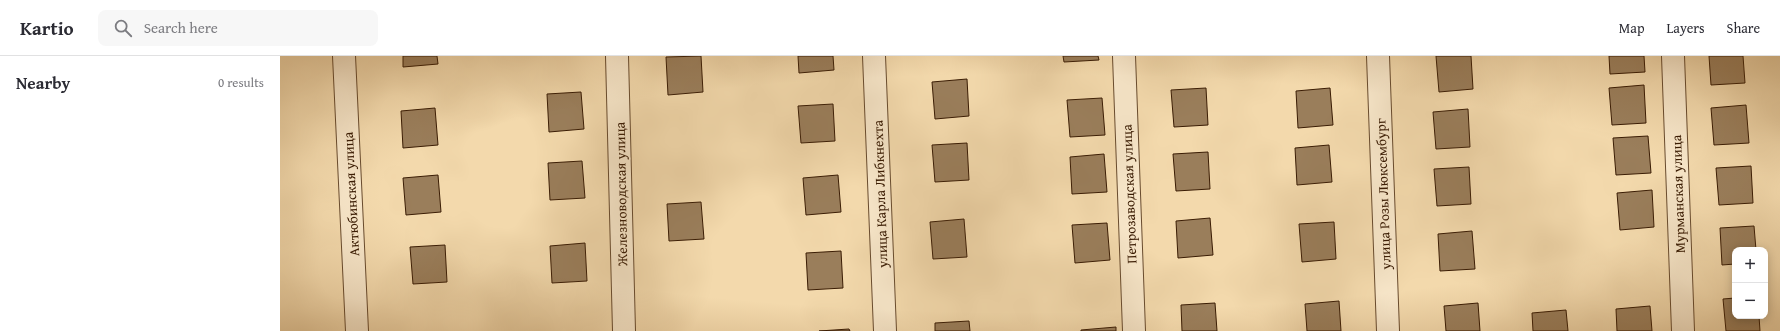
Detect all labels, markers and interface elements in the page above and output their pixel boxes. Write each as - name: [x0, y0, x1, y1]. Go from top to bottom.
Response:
- search box: [98, 10, 378, 46]
- text: Kartio: [20, 14, 74, 42]
- icon: search: [112, 17, 134, 39]
- text: Search here: [144, 17, 218, 38]
- text: Map: [1619, 18, 1645, 38]
- text: Layers: [1667, 18, 1705, 38]
- text: Share: [1727, 18, 1760, 38]
- text: Nearby: [16, 70, 70, 95]
- text: 0 results: [218, 73, 264, 92]
- street label: улица Розы Люксембург: [1370, 118, 1396, 271]
- street label: улица Карла Либкнехта: [867, 119, 893, 269]
- street label: Железноводская улица: [610, 121, 632, 267]
- street label: Петрозаводская улица: [1117, 124, 1141, 264]
- street label: Актюбинская улица: [338, 131, 364, 257]
- street label: Мурманская улица: [1666, 134, 1690, 254]
- map controls: [1732, 247, 1768, 319]
- button: +: [1732, 247, 1768, 283]
- button: −: [1732, 283, 1768, 319]

